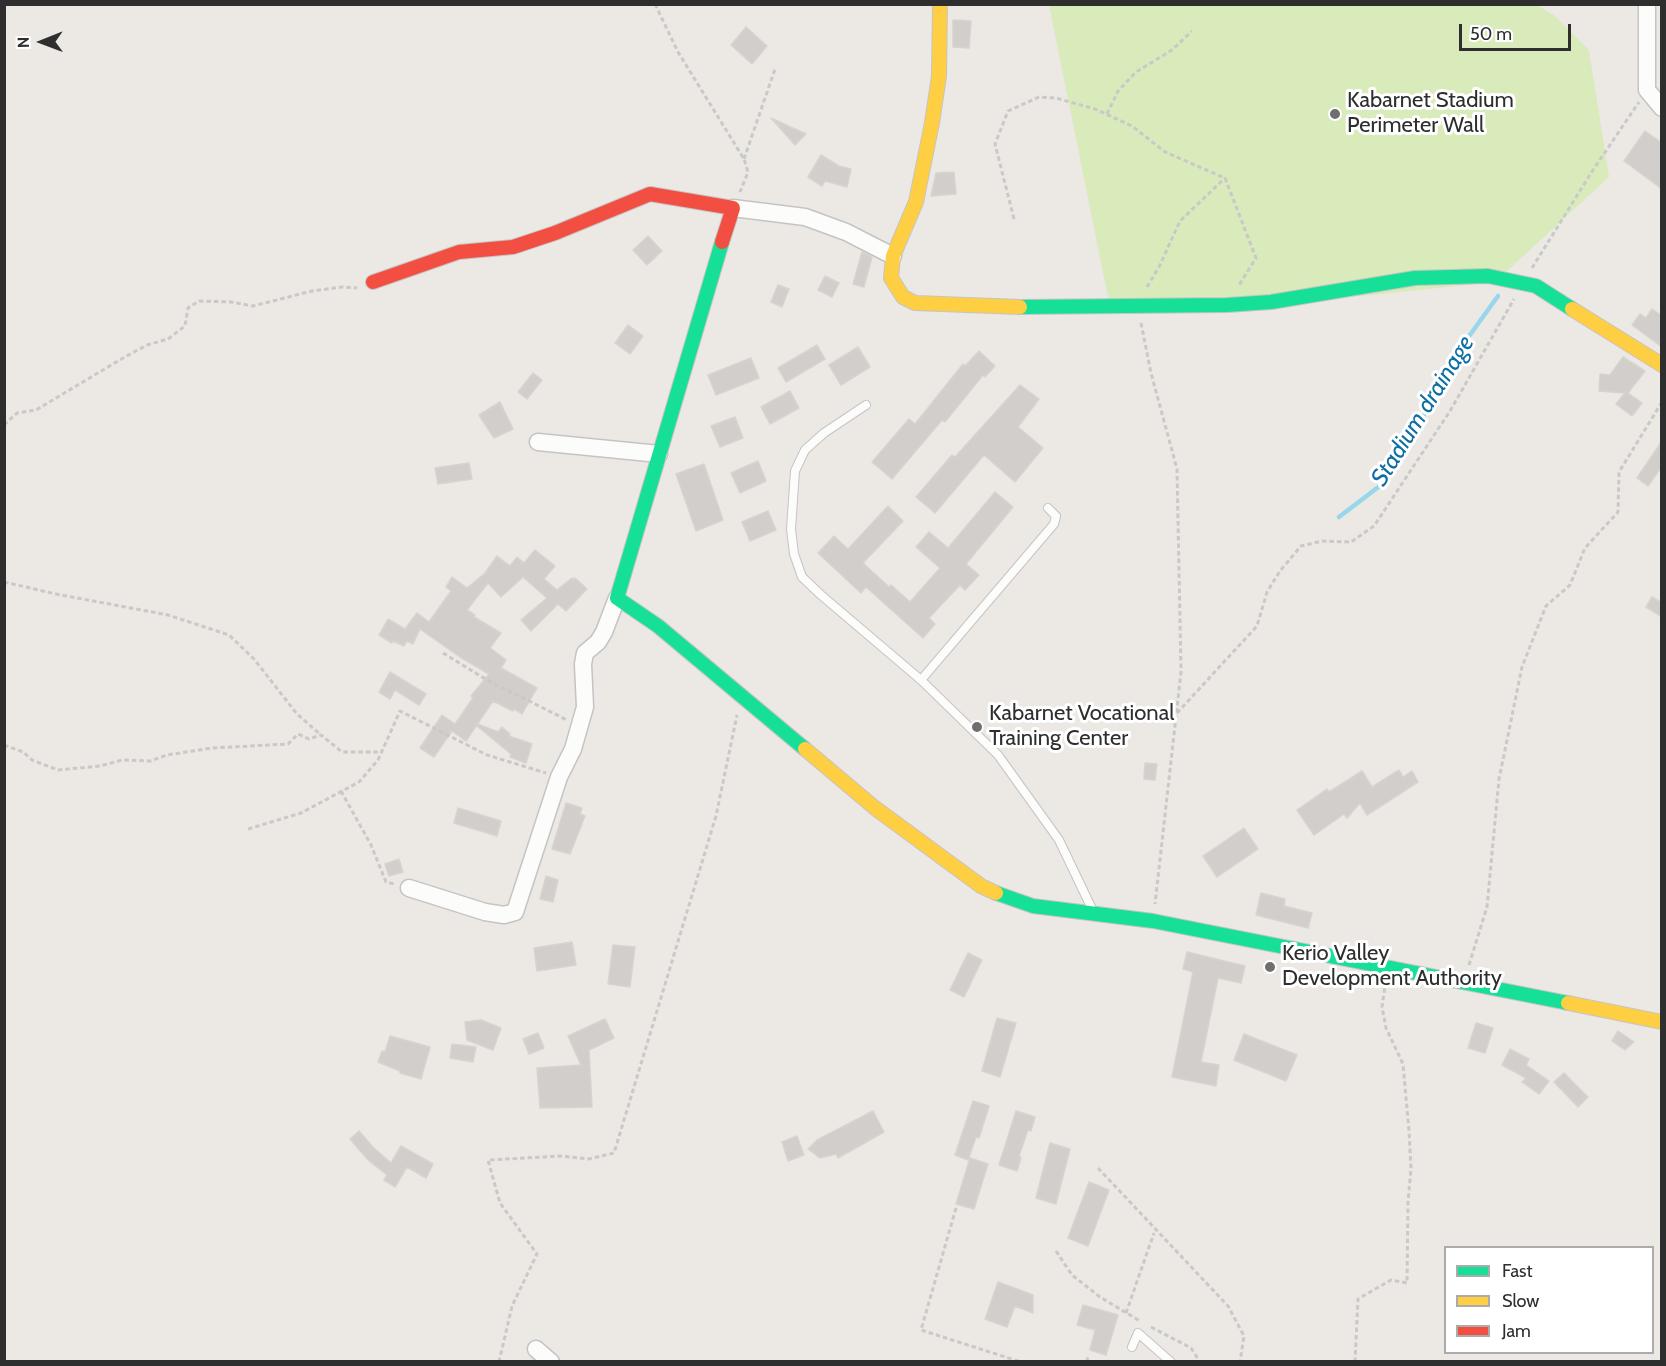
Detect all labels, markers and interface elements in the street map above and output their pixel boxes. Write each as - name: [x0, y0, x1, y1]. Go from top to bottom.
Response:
- north arrow: [12, 12, 72, 72]
- scale bar: [1462, 12, 1574, 50]
- text: 50 m: [1470, 23, 1512, 45]
- text: N: [14, 37, 33, 48]
- place label: Kabarnet Stadium Perimeter Wall: [1347, 88, 1514, 140]
- marker: Kabarnet Stadium Perimeter Wall: [1328, 107, 1342, 121]
- water label: Stadium drainage: [1365, 331, 1481, 491]
- place label: Kabarnet Vocational Training Center: [989, 701, 1174, 752]
- marker: Kabarnet Vocational Training Center: [970, 720, 984, 734]
- place label: Kerio Valley Development Authority: [1282, 941, 1502, 992]
- marker: Kerio Valley Development Authority: [1263, 960, 1277, 974]
- legend: [1444, 1246, 1654, 1354]
- text: Fast: [1502, 1260, 1533, 1282]
- text: Slow: [1502, 1290, 1539, 1312]
- text: Jam: [1502, 1320, 1531, 1342]

